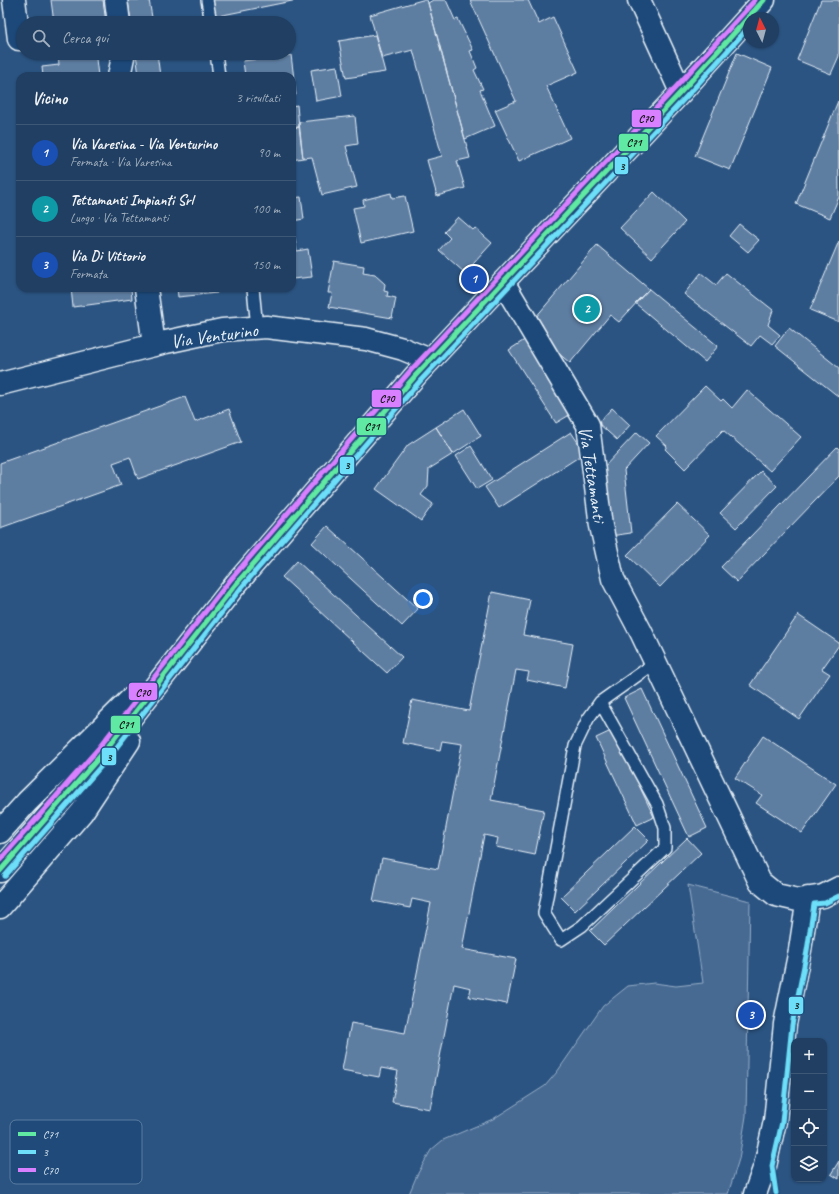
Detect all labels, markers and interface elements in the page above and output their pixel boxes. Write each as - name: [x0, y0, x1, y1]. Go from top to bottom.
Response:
- north arrow: [743, 12, 779, 48]
- search box: [16, 16, 296, 60]
- icon: search: [30, 27, 52, 49]
- text: Cerca qui: [62, 29, 108, 48]
- text: Vicino: [32, 88, 67, 109]
- text: 3 risultati: [236, 90, 280, 106]
- line badge: C70: [631, 109, 662, 128]
- text: C70: [638, 111, 655, 125]
- line badge: C71: [618, 133, 649, 152]
- text: Via Varesina - Via Venturino: [70, 135, 217, 154]
- text: C71: [626, 135, 643, 149]
- text: 1: [42, 145, 48, 161]
- text: 90 m: [258, 145, 280, 161]
- text: Fermata · Via Varesina: [70, 154, 171, 170]
- line badge: 3: [614, 156, 629, 175]
- text: 3: [620, 159, 626, 173]
- text: Tettamanti Impianti Srl: [70, 191, 193, 210]
- text: 2: [42, 201, 48, 217]
- text: 100 m: [252, 201, 280, 217]
- text: Luogo · Via Tettamanti: [70, 210, 168, 226]
- text: Via Di Vittorio: [70, 247, 145, 266]
- text: 3: [42, 257, 48, 273]
- text: 150 m: [252, 257, 280, 273]
- pin: 1: [461, 264, 487, 294]
- text: Fermata: [70, 266, 107, 282]
- pin: 2: [574, 294, 600, 324]
- street label: Via Venturino: [169, 318, 260, 354]
- line badge: C70: [371, 389, 402, 408]
- text: C70: [379, 391, 396, 405]
- line badge: C71: [356, 417, 387, 436]
- text: C71: [364, 419, 381, 433]
- street label: Via Tettamanti: [573, 425, 612, 526]
- line badge: 3: [339, 456, 355, 475]
- text: 3: [345, 458, 351, 472]
- your location: [413, 589, 433, 609]
- line badge: C70: [128, 682, 158, 701]
- text: C70: [135, 685, 152, 699]
- line badge: C71: [110, 715, 141, 734]
- text: C71: [118, 717, 135, 731]
- line badge: 3: [101, 747, 117, 766]
- text: 3: [107, 750, 113, 764]
- line badge: 3: [788, 996, 804, 1015]
- text: 3: [794, 998, 800, 1012]
- pin: 3: [738, 1000, 764, 1030]
- map controls: [791, 1038, 827, 1182]
- button: +: [791, 1038, 827, 1074]
- button: −: [791, 1074, 827, 1110]
- button: locate: [791, 1110, 827, 1146]
- legend: [10, 1120, 142, 1184]
- text: C71: [43, 1127, 59, 1141]
- text: 3: [43, 1145, 49, 1159]
- button: layers: [791, 1146, 827, 1182]
- text: C70: [43, 1163, 59, 1177]

